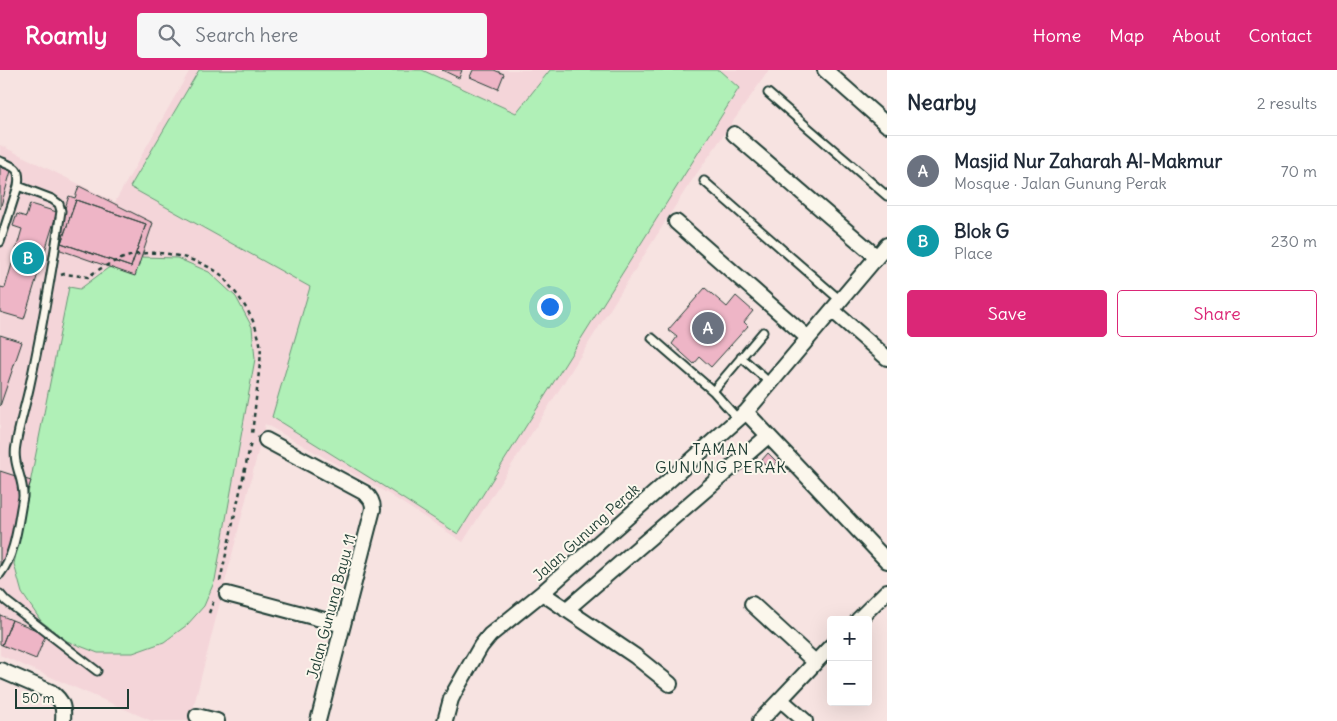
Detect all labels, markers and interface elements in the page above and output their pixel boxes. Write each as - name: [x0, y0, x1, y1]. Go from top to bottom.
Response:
- search box: [137, 13, 487, 58]
- text: Roamly: [25, 20, 107, 50]
- icon: search: [155, 21, 183, 49]
- text: Search here: [195, 23, 298, 47]
- text: Home: [1033, 24, 1081, 47]
- text: Map: [1109, 24, 1144, 47]
- text: About: [1172, 24, 1220, 47]
- text: Contact: [1248, 24, 1312, 47]
- text: Nearby: [907, 89, 977, 116]
- text: 2 results: [1257, 93, 1317, 113]
- text: Masjid Nur Zaharah Al-Makmur: [954, 149, 1222, 173]
- text: A: [918, 161, 928, 181]
- text: 70 m: [1281, 161, 1317, 181]
- text: Mosque · Jalan Gunung Perak: [954, 173, 1167, 193]
- text: Blok G: [954, 219, 1009, 243]
- text: B: [918, 231, 928, 251]
- text: 230 m: [1271, 231, 1317, 251]
- pin: B: [12, 239, 44, 277]
- text: Place: [954, 243, 993, 263]
- button: Save: [907, 290, 1107, 337]
- button: Share: [1117, 290, 1317, 337]
- your location: [537, 294, 563, 320]
- pin: A: [692, 309, 724, 347]
- district label: TAMAN GUNUNG PERAK: [655, 439, 787, 477]
- street label: Jalan Gunung Perak: [529, 479, 643, 585]
- street label: Jalan Gunung Bayu 11: [303, 532, 359, 680]
- map controls: [827, 616, 872, 706]
- button: +: [827, 616, 872, 661]
- button: −: [827, 661, 872, 706]
- scale bar: [15, 686, 129, 709]
- text: 50 m: [22, 689, 55, 707]

